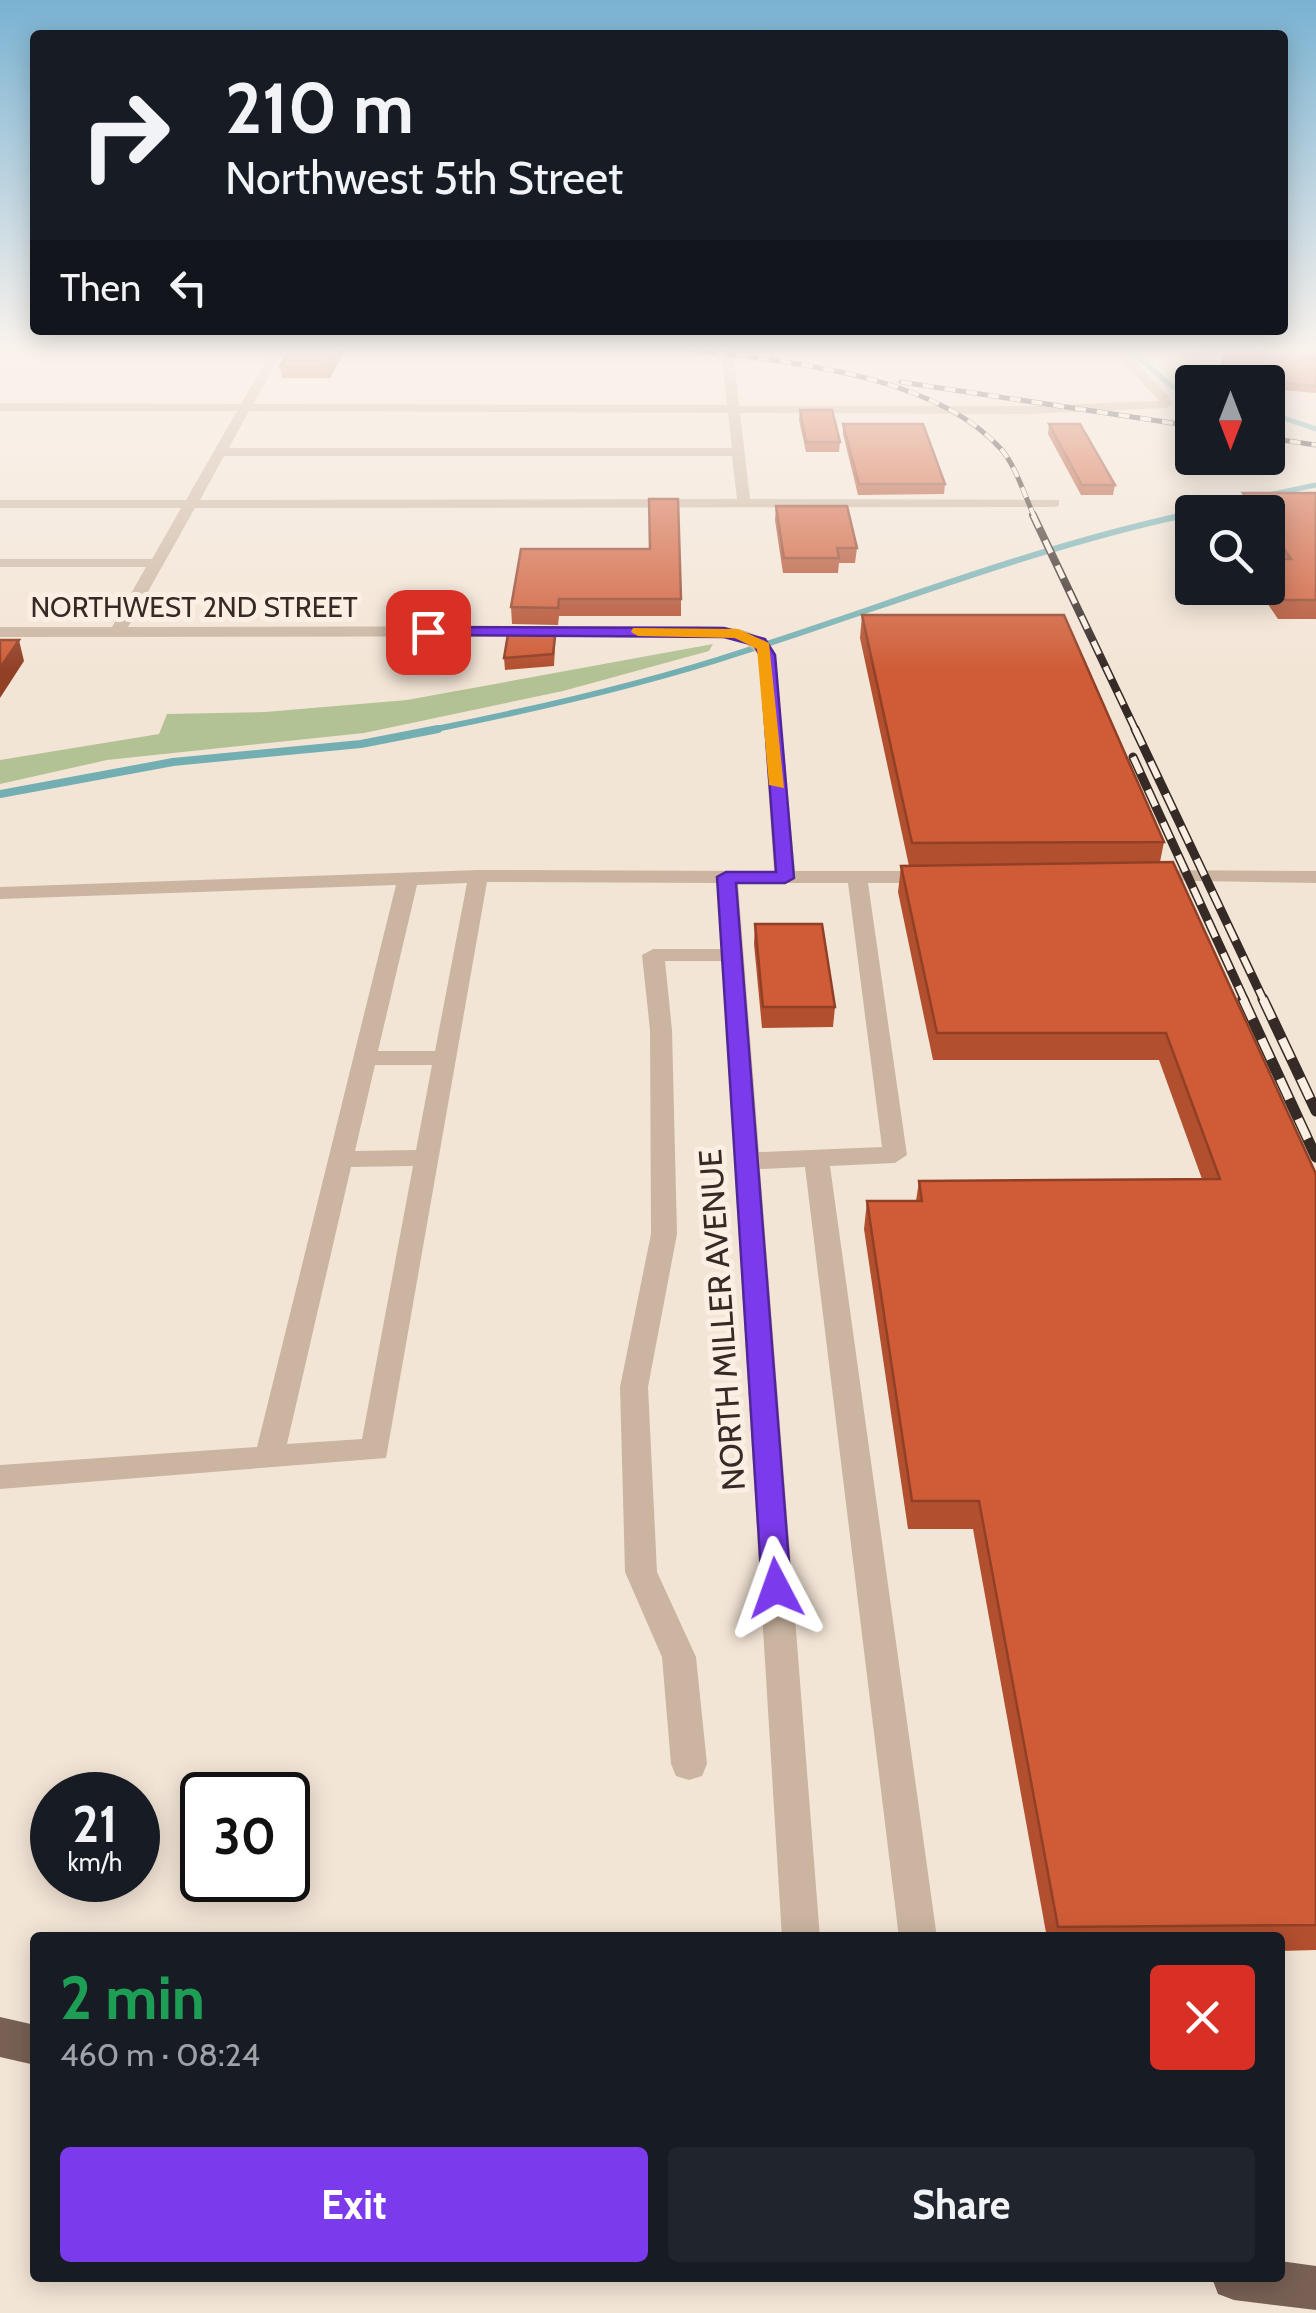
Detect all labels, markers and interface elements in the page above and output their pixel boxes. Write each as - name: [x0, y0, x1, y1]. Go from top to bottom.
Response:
- text: 210 m: [225, 65, 414, 151]
- icon: right: [60, 70, 190, 200]
- text: Northwest 5th Street: [225, 151, 623, 205]
- icon: left: [161, 260, 216, 315]
- text: Then: [60, 264, 141, 311]
- north arrow: [1175, 365, 1285, 475]
- map controls: [1175, 365, 1285, 605]
- button: search: [1175, 495, 1285, 605]
- street label: NORTHWEST 2ND STREET: [30, 590, 358, 624]
- pin: [386, 590, 471, 675]
- icon: arrive: [401, 605, 456, 660]
- street label: NORTH MILLER AVENUE: [690, 1148, 753, 1492]
- position arrow: [724, 1536, 828, 1640]
- speed limit sign: 30: [180, 1772, 310, 1902]
- text: 21: [73, 1794, 117, 1855]
- text: km/h: [68, 1847, 122, 1877]
- text: 2 min: [60, 1961, 205, 2034]
- button: close: [1150, 1965, 1255, 2070]
- text: 460 m · 08:24: [60, 2035, 260, 2074]
- button: Exit: [60, 2147, 648, 2262]
- button: Share: [668, 2147, 1255, 2262]

